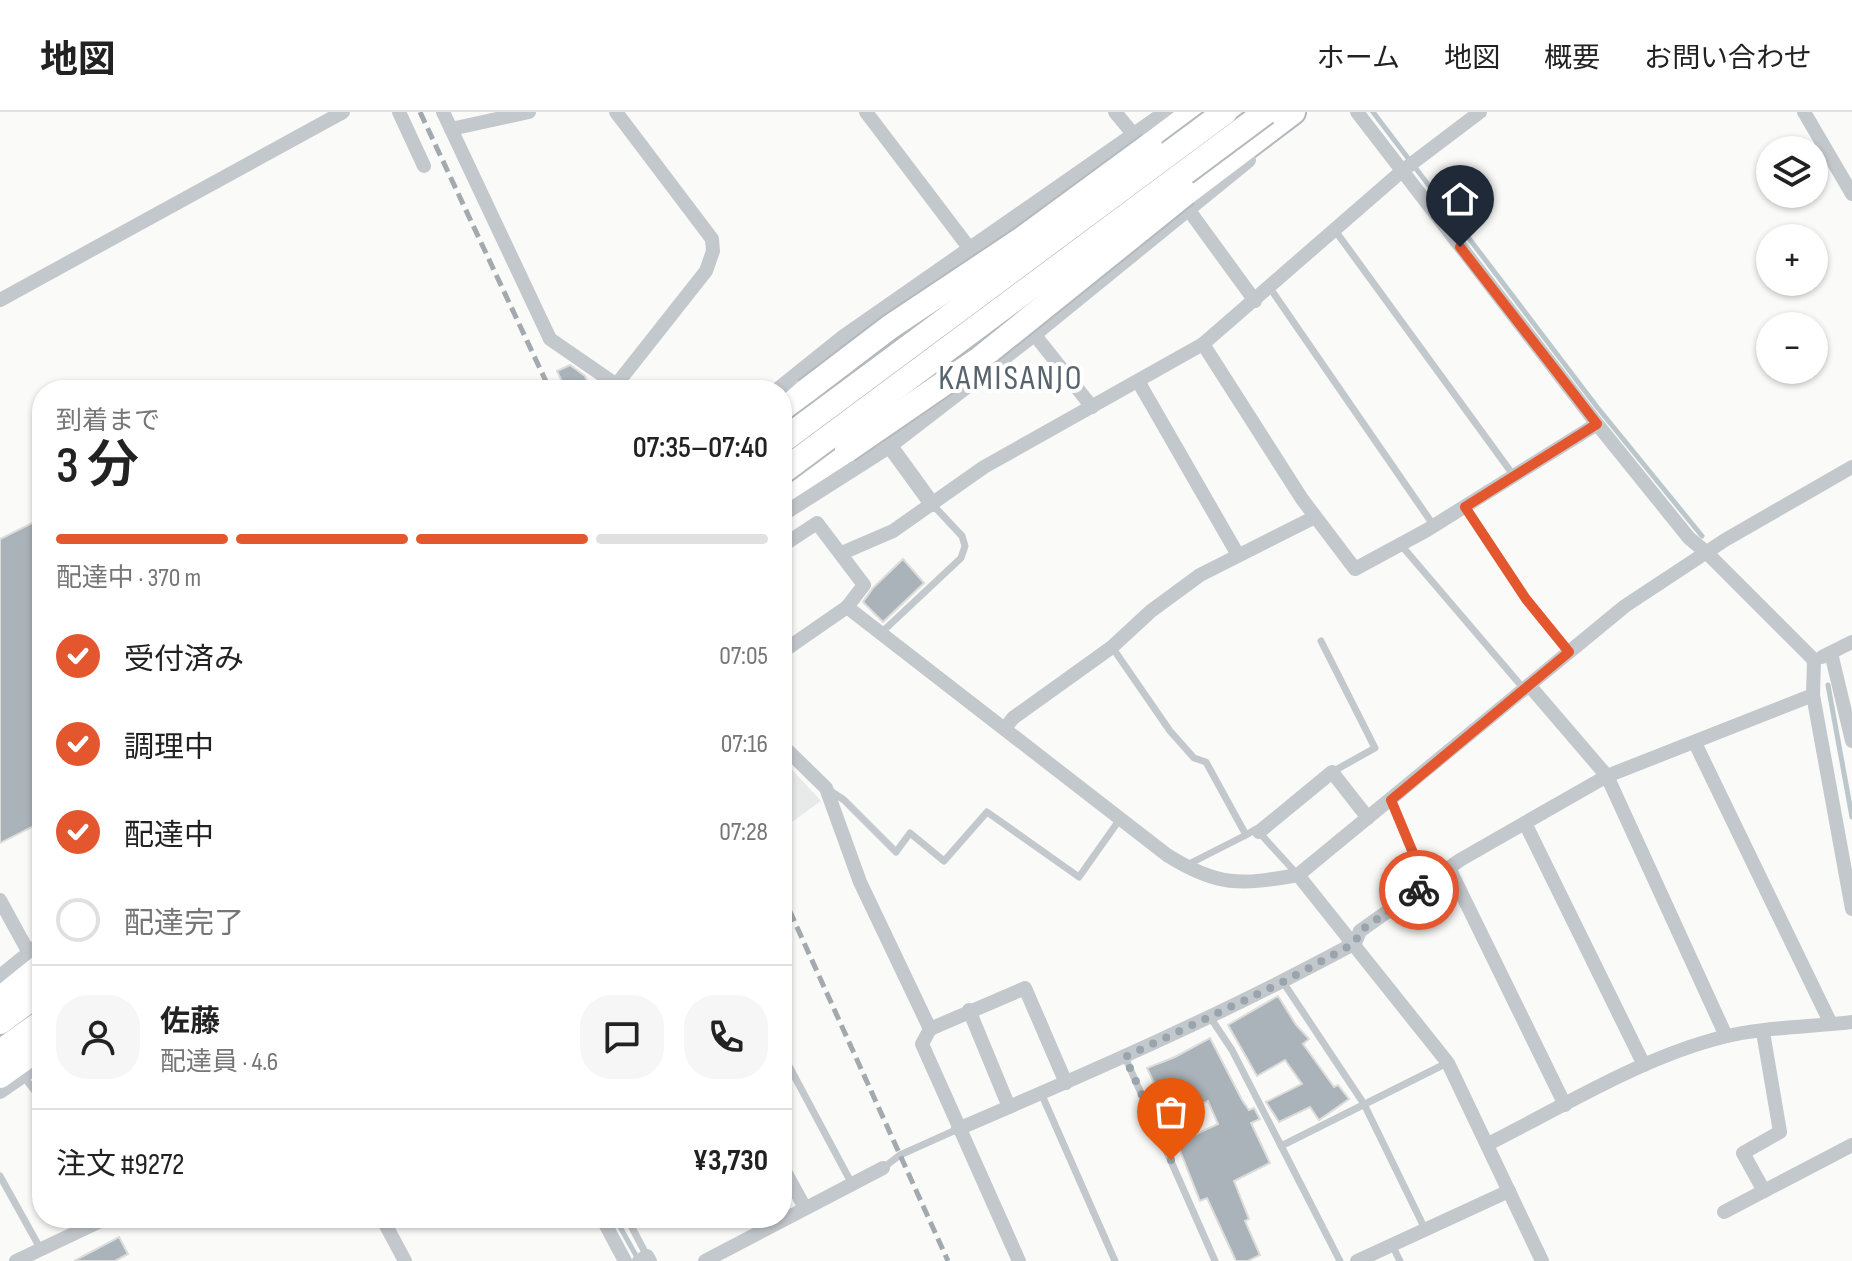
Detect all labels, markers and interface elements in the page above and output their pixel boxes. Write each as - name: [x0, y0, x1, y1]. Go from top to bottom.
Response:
- text: 地図: [40, 38, 116, 83]
- text: ホーム: [1317, 42, 1400, 75]
- text: 地図: [1444, 42, 1500, 75]
- text: 概要: [1544, 42, 1600, 75]
- text: お問い合わせ: [1644, 42, 1812, 75]
- map controls: [1756, 136, 1828, 384]
- button: layers: [1756, 136, 1828, 208]
- pin: [1426, 165, 1494, 247]
- icon: home: [1438, 177, 1482, 221]
- button: +: [1756, 224, 1828, 296]
- button: −: [1756, 312, 1828, 384]
- district label: KAMISANJO: [938, 358, 1084, 399]
- text: 到着まで: [56, 406, 160, 437]
- text: 07:35–07:40: [633, 430, 768, 466]
- text: 3 分: [56, 435, 139, 498]
- text: 配達中 · 370 m: [56, 563, 201, 594]
- icon: check: [56, 634, 100, 678]
- text: 07:05: [719, 641, 768, 672]
- text: 受付済み: [124, 642, 244, 678]
- icon: check: [56, 722, 100, 766]
- text: 07:16: [721, 729, 768, 760]
- text: 調理中: [124, 730, 214, 766]
- icon: check: [56, 810, 100, 854]
- text: 07:28: [719, 817, 768, 848]
- text: 配達中: [124, 818, 214, 854]
- courier: [1379, 850, 1459, 930]
- icon: bike: [1397, 868, 1441, 912]
- text: 配達完了: [124, 906, 244, 942]
- button: person: [56, 995, 140, 1079]
- button: chat: [580, 995, 664, 1079]
- button: phone: [684, 995, 768, 1079]
- text: 佐藤: [160, 1004, 220, 1040]
- text: 配達員 · 4.6: [160, 1047, 278, 1078]
- pin: [1137, 1078, 1205, 1160]
- icon: bag: [1149, 1090, 1193, 1134]
- text: ¥3,730: [693, 1143, 768, 1179]
- text: 注文 #9272: [56, 1147, 184, 1183]

